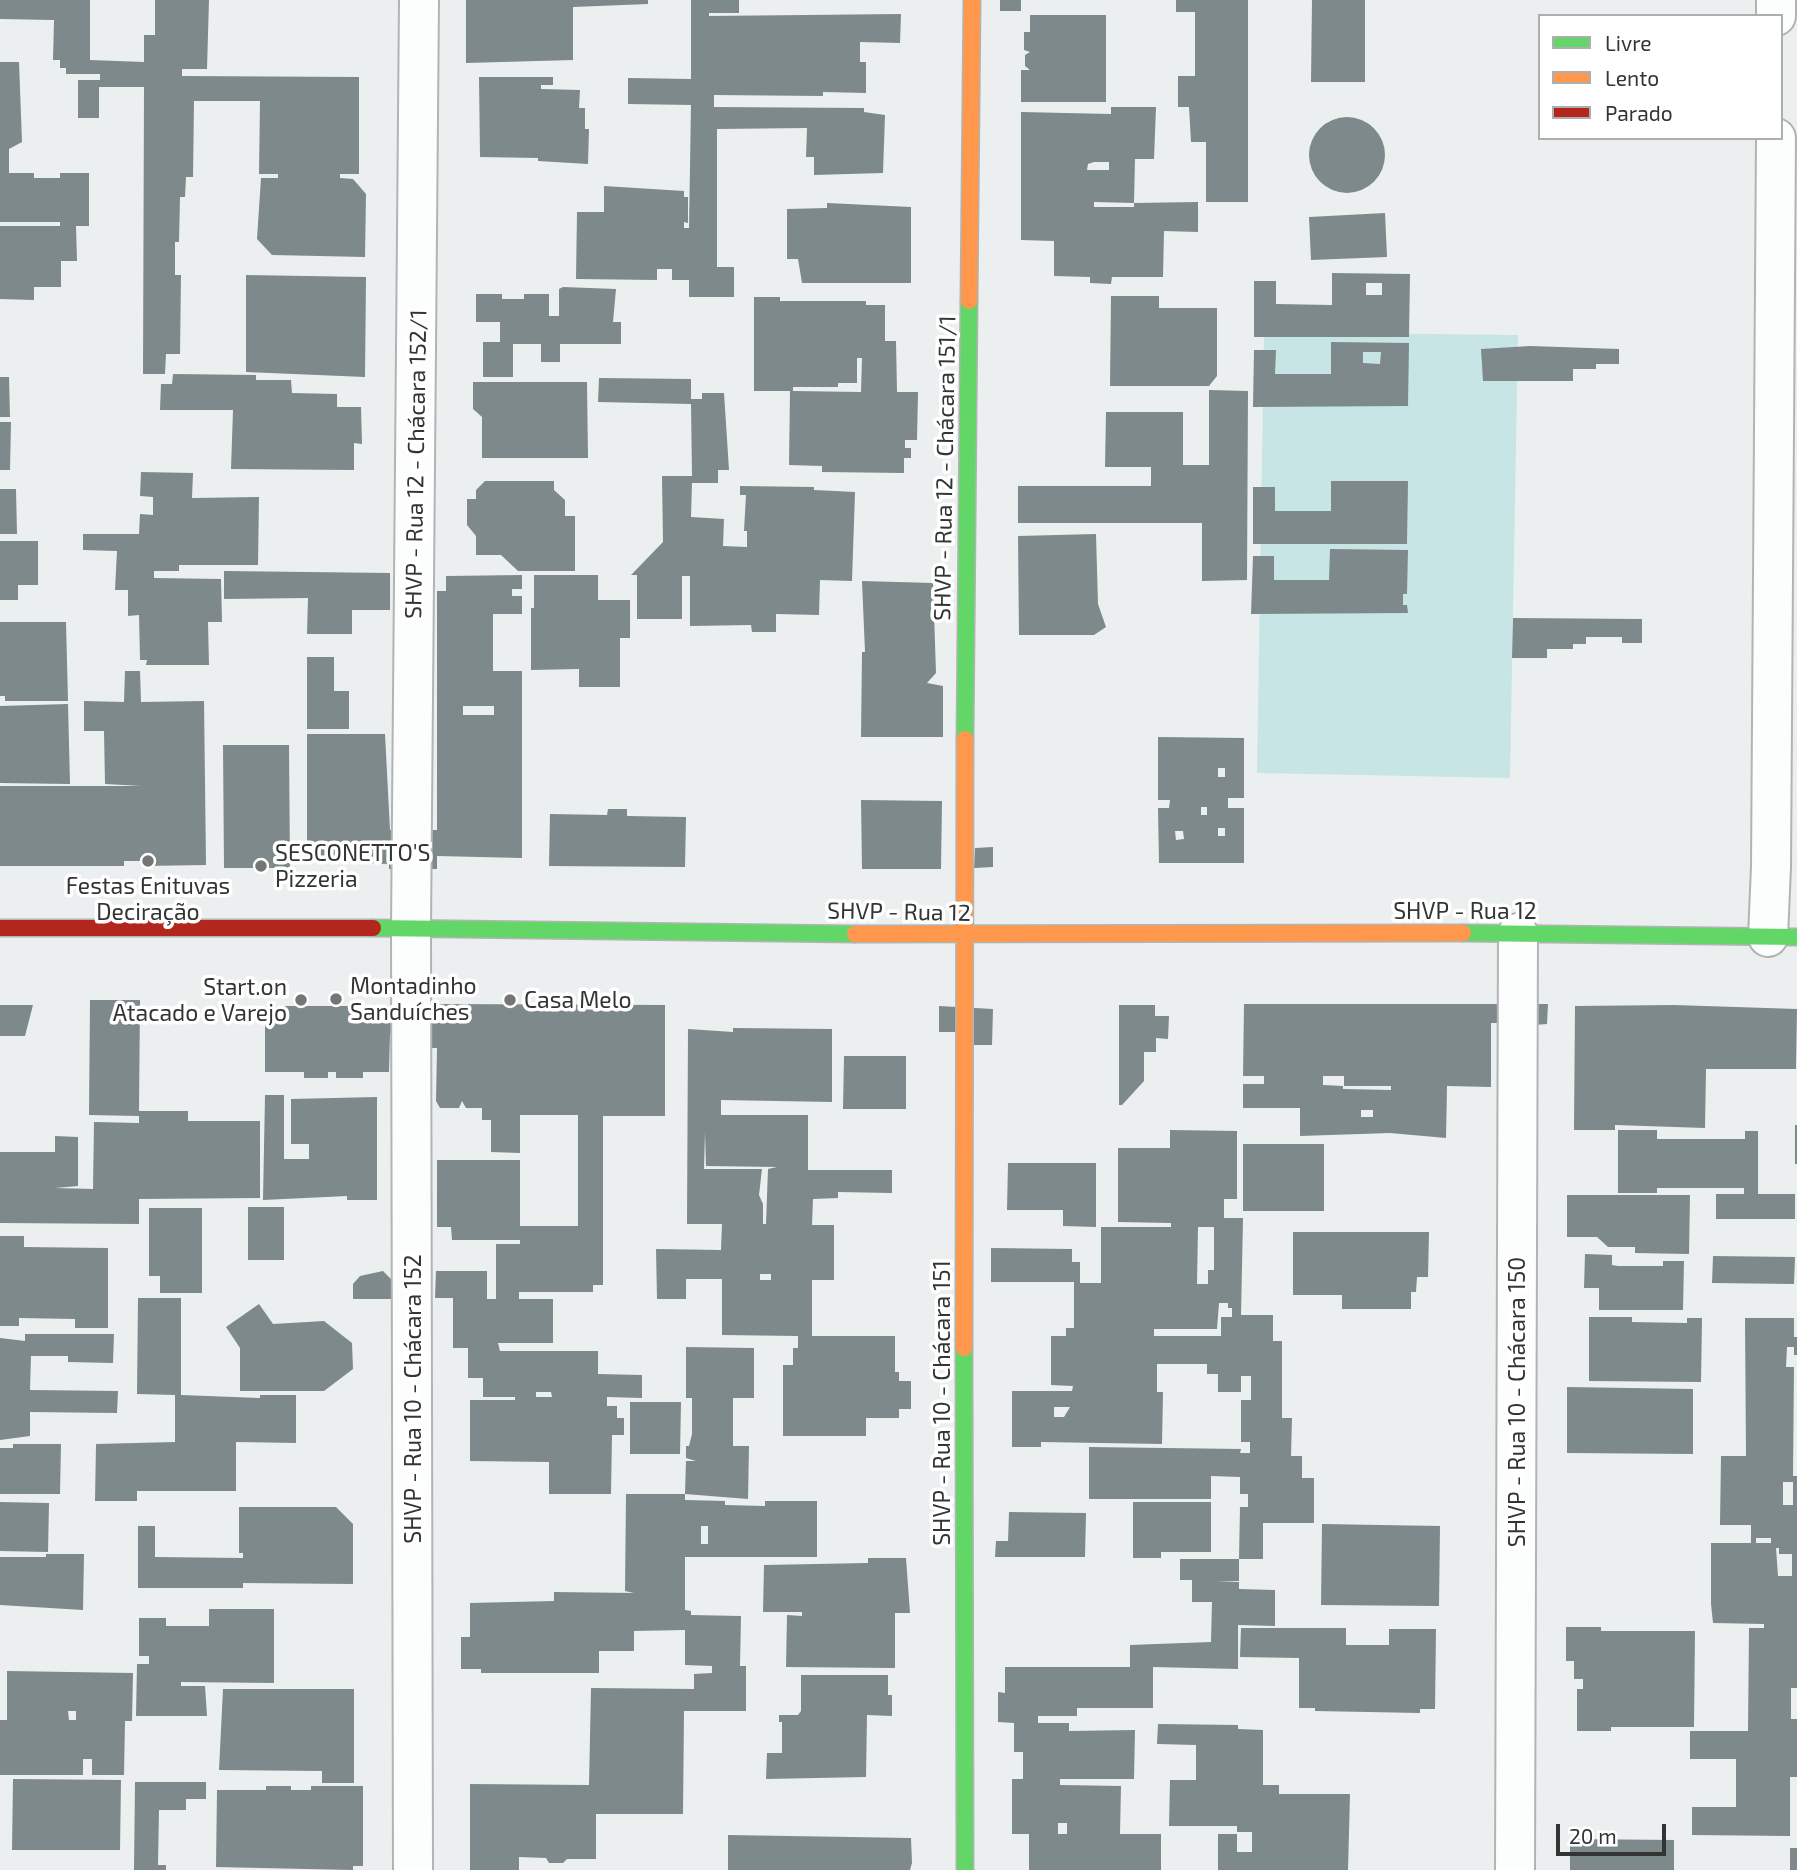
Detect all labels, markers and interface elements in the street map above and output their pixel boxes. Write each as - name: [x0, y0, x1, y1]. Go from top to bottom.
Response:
- legend: [1538, 14, 1783, 140]
- text: Livre: [1605, 30, 1652, 55]
- text: Lento: [1605, 65, 1659, 90]
- text: Parado: [1605, 100, 1673, 125]
- street label: SHVP - Rua 12 - Chácara 152/1: [400, 309, 432, 619]
- street label: SHVP - Rua 12 - Chácara 151/1: [929, 315, 961, 621]
- place label: SESCONETTO'S Pizzeria: [275, 839, 430, 893]
- marker: Festas Enituvas Deciração: [140, 853, 156, 869]
- marker: SESCONETTO'S Pizzeria: [253, 858, 269, 874]
- place label: Festas Enituvas Deciração: [66, 872, 230, 926]
- street label: SHVP - Rua 12: [827, 897, 971, 927]
- street label: SHVP - Rua 12: [1393, 897, 1537, 925]
- place label: Montadinho Sanduíches: [350, 972, 477, 1026]
- place label: Start.on Atacado e Varejo: [113, 973, 287, 1027]
- place label: Casa Melo: [524, 986, 632, 1014]
- marker: Montadinho Sanduíches: [328, 991, 344, 1007]
- marker: Start.on Atacado e Varejo: [293, 992, 309, 1008]
- marker: Casa Melo: [502, 992, 518, 1008]
- street label: SHVP - Rua 10 - Chácara 152: [399, 1254, 427, 1544]
- street label: SHVP - Rua 10 - Chácara 150: [1503, 1257, 1531, 1547]
- street label: SHVP - Rua 10 - Chácara 151: [928, 1260, 956, 1546]
- scale bar: [1559, 1811, 1669, 1855]
- text: 20 m: [1569, 1823, 1617, 1848]

